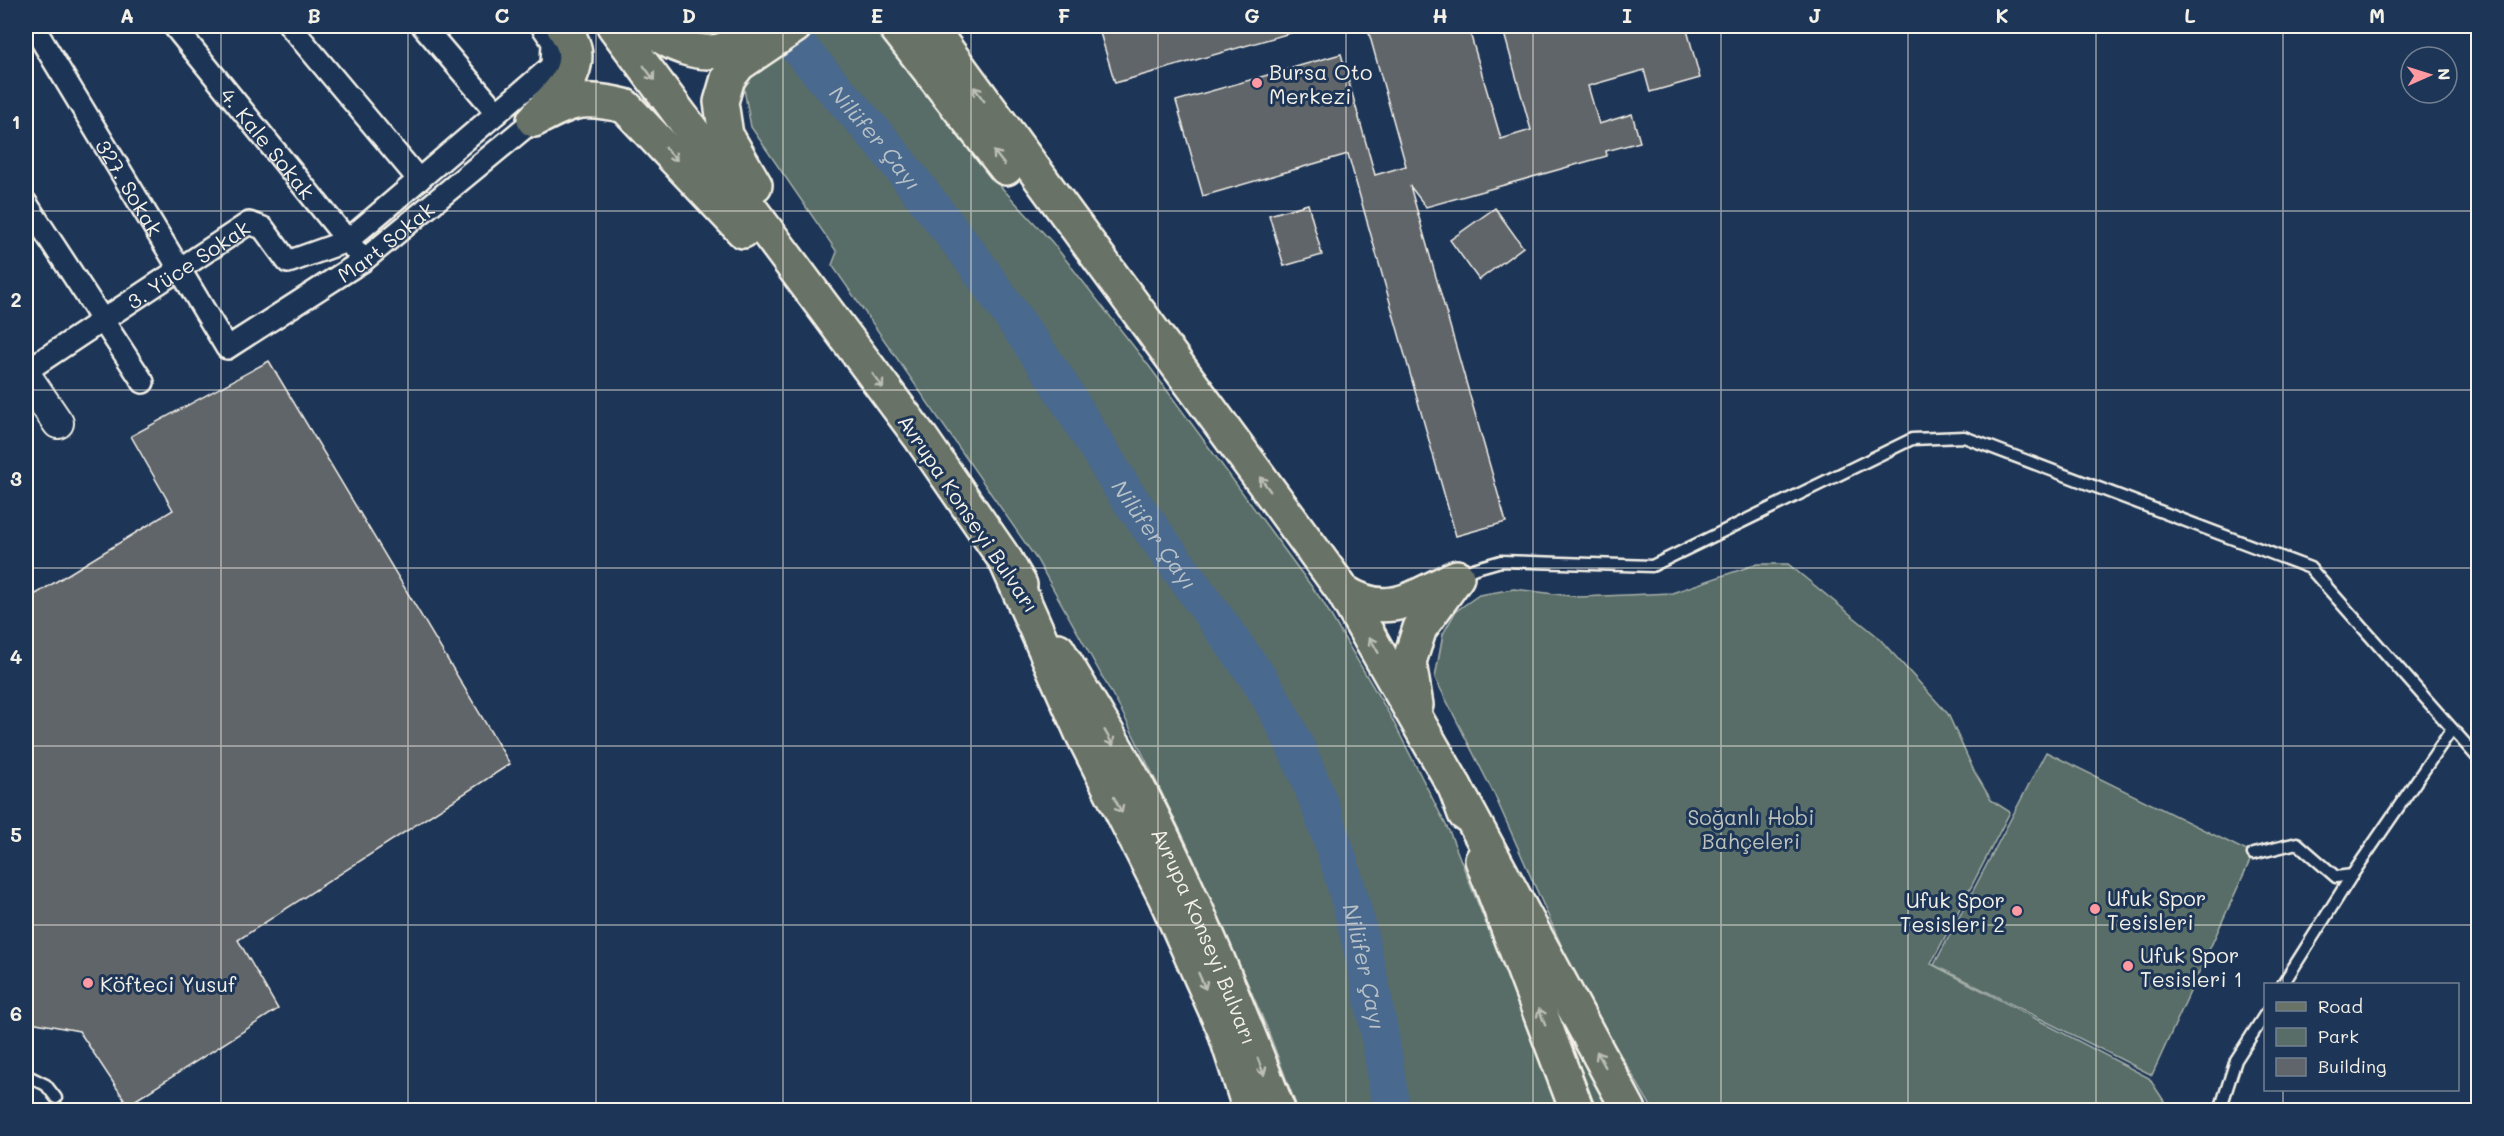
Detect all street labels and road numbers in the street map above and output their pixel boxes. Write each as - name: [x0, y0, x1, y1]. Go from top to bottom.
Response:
- street label: 4. Kale Sokak: [215, 81, 322, 204]
- street label: 327. Sokak: [90, 134, 170, 240]
- street label: Mart Sokak: [332, 195, 439, 287]
- street label: 3. Yüce Sokak: [121, 213, 254, 314]
- street label: Avrupa Konseyi Bulvarı: [892, 409, 1046, 617]
- street label: Avrupa Konseyi Bulvarı: [1146, 823, 1264, 1048]

